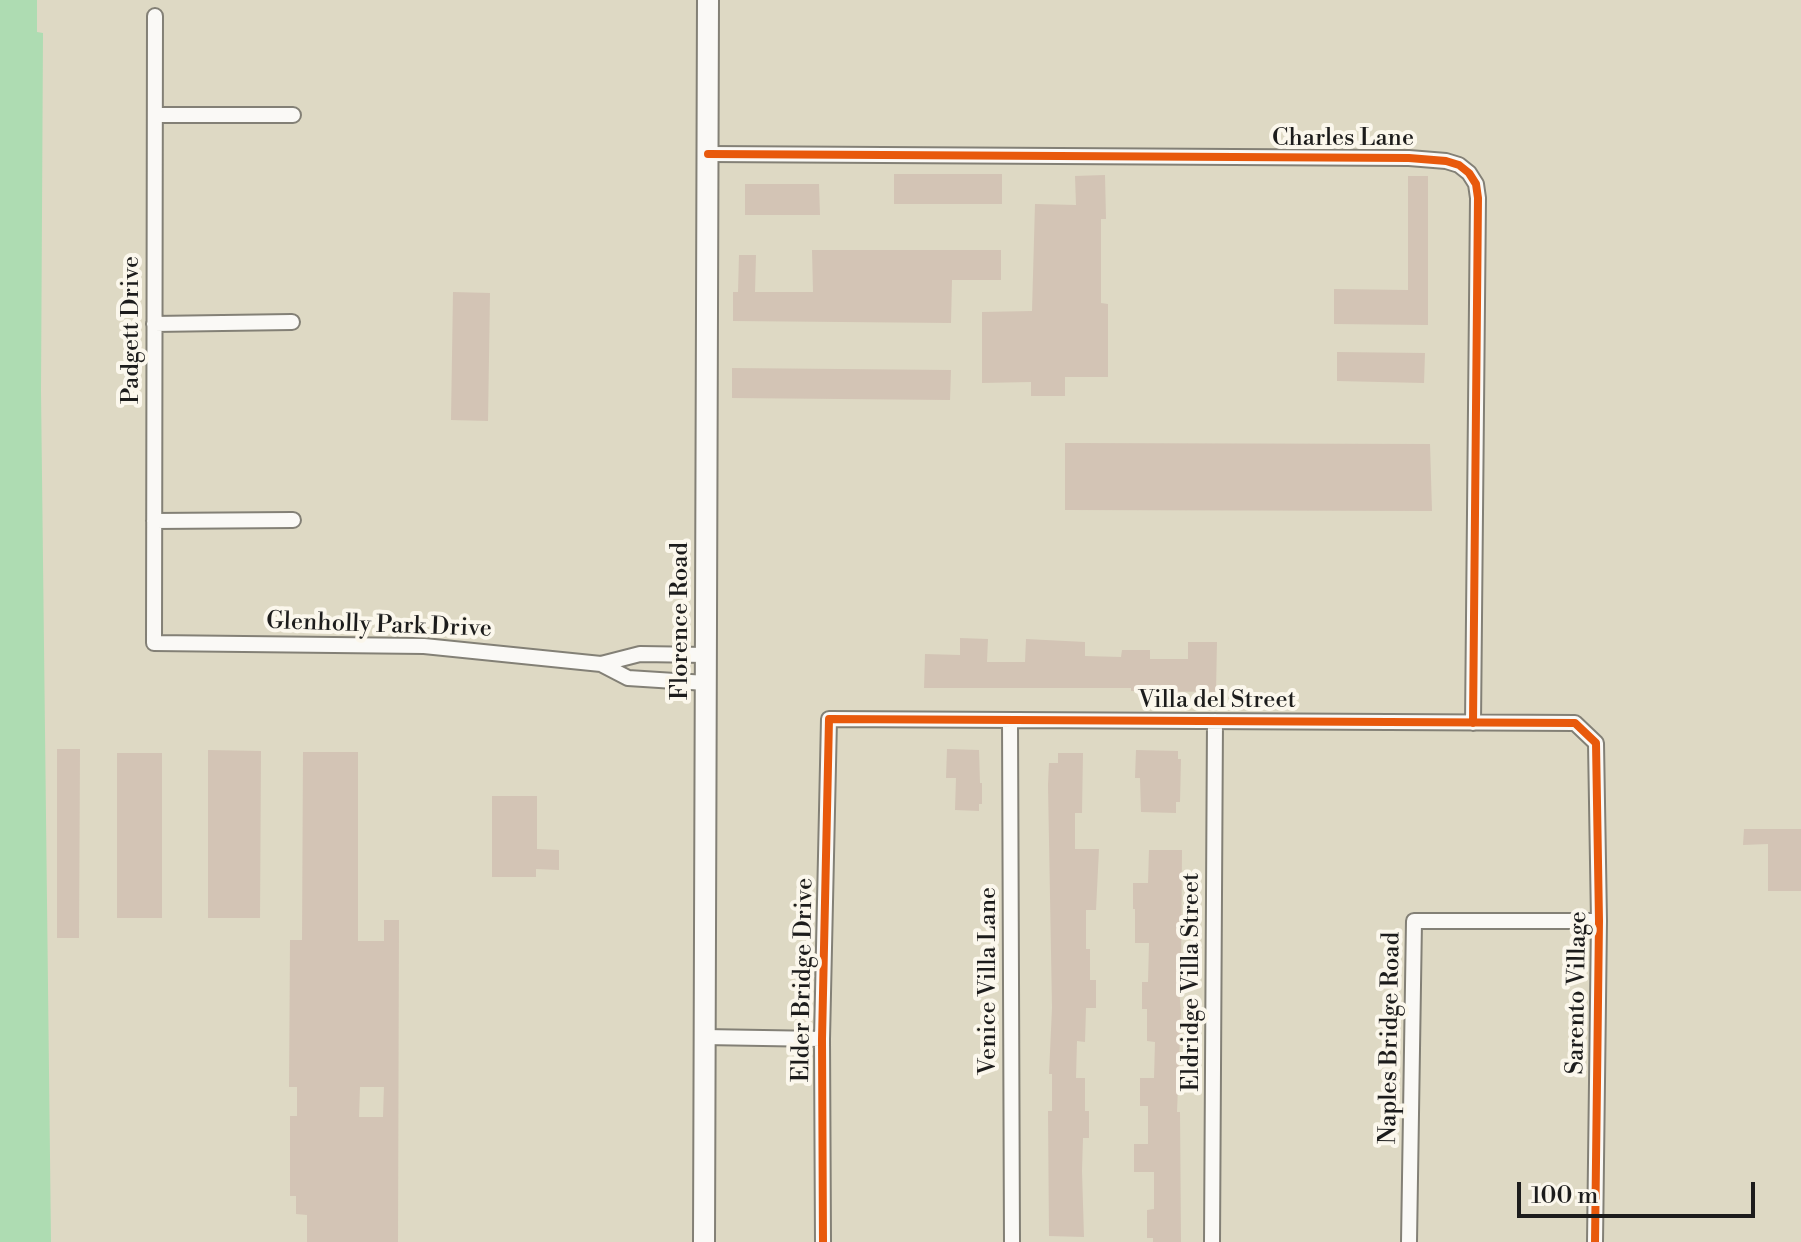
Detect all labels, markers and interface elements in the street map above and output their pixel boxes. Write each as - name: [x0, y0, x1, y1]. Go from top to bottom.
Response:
- street label: Charles Lane: [1272, 125, 1414, 153]
- street label: Padgett Drive: [118, 256, 146, 404]
- street label: Florence Road: [667, 542, 695, 700]
- street label: Glenholly Park Drive: [266, 608, 492, 644]
- street label: Villa del Street: [1138, 687, 1296, 715]
- street label: Eldridge Villa Street: [1178, 872, 1206, 1092]
- street label: Elder Bridge Drive: [788, 878, 820, 1082]
- street label: Venice Villa Lane: [975, 887, 1003, 1075]
- street label: Sarento Village: [1562, 911, 1594, 1075]
- street label: Naples Bridge Road: [1375, 932, 1407, 1144]
- scale bar: [1521, 1166, 1759, 1216]
- text: 100 m: [1531, 1181, 1598, 1211]

